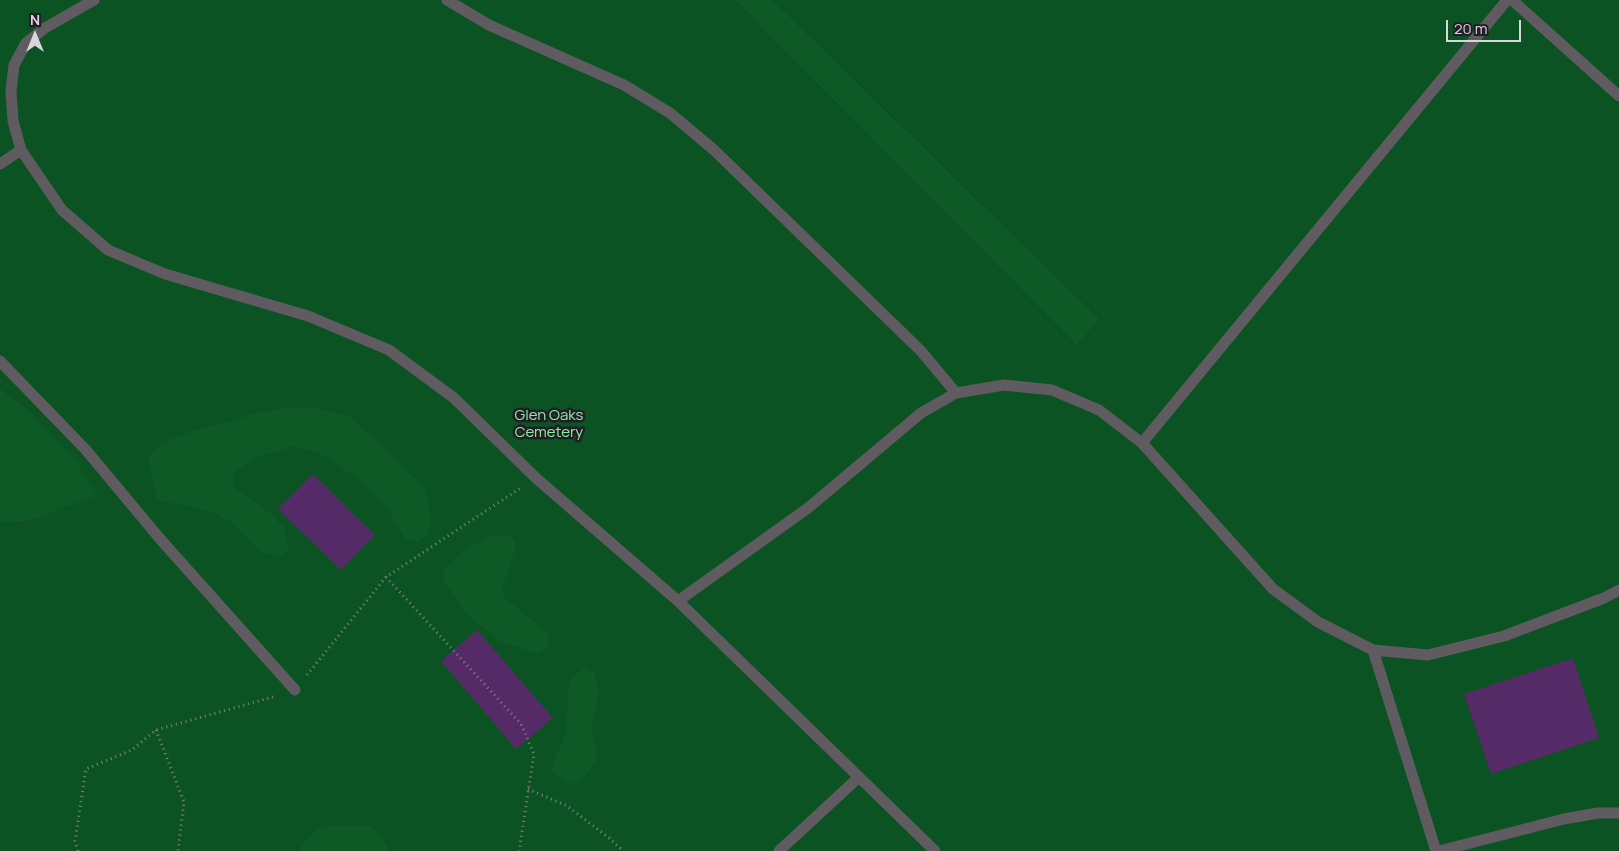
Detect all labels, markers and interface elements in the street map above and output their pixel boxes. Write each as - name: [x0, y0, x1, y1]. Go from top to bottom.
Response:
- north arrow: [10, 10, 60, 60]
- text: N: [30, 10, 40, 29]
- scale bar: [1449, 10, 1524, 42]
- text: 20 m: [1454, 18, 1487, 39]
- park label: Glen Oaks Cemetery: [515, 407, 583, 442]

